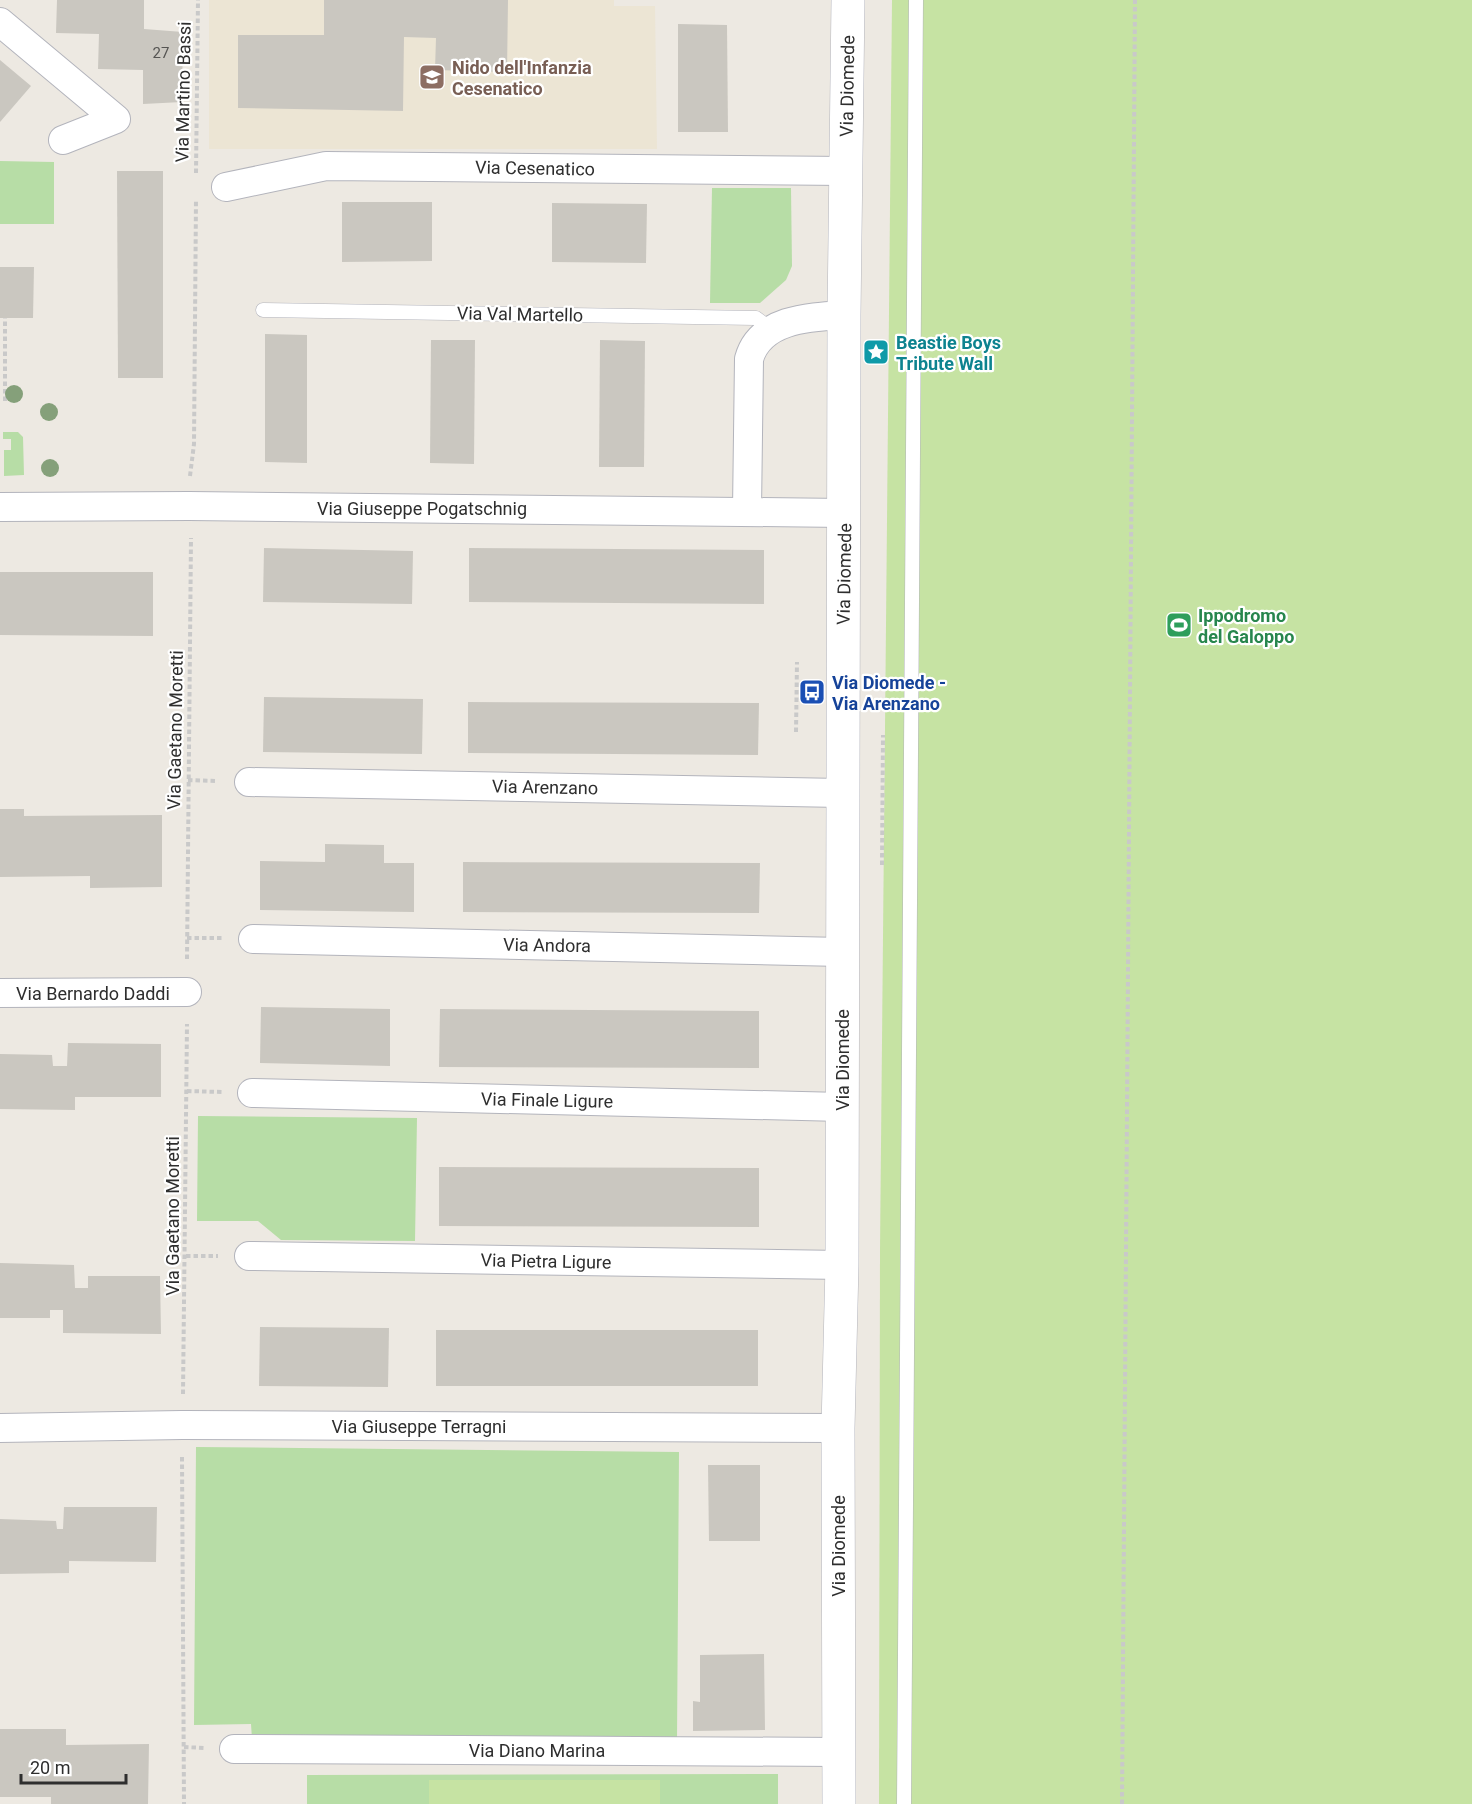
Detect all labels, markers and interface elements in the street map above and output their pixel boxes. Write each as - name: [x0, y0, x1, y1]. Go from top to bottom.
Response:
- street label: Via Martino Bassi: [171, 21, 195, 163]
- street label: Via Diomede: [836, 35, 858, 137]
- house number: 27: [153, 44, 169, 62]
- place label: Nido dell'Infanzia Cesenatico: [452, 57, 592, 99]
- school or university icon: Nido dell'Infanzia Cesenatico: [417, 62, 447, 92]
- street label: Via Cesenatico: [475, 156, 595, 180]
- street label: Via Val Martello: [457, 302, 583, 326]
- place label: Beastie Boys Tribute Wall: [896, 332, 1001, 374]
- place icon: Beastie Boys Tribute Wall: [861, 337, 891, 367]
- street label: Via Giuseppe Pogatschnig: [317, 498, 527, 519]
- street label: Via Diomede: [833, 523, 855, 625]
- place label: Ippodromo del Galoppo: [1198, 605, 1294, 647]
- sports icon: Ippodromo del Galoppo: [1164, 610, 1194, 640]
- street label: Via Gaetano Moretti: [163, 650, 187, 810]
- place label: Via Diomede - Via Arenzano: [832, 672, 946, 714]
- bus stop icon: Via Diomede - Via Arenzano: [797, 677, 827, 707]
- street label: Via Arenzano: [492, 776, 598, 798]
- street label: Via Andora: [503, 934, 591, 956]
- street label: Via Bernardo Daddi: [16, 983, 170, 1004]
- street label: Via Diomede: [832, 1009, 853, 1111]
- street label: Via Finale Ligure: [481, 1088, 613, 1112]
- street label: Via Gaetano Moretti: [162, 1136, 183, 1296]
- street label: Via Pietra Ligure: [480, 1249, 612, 1273]
- street label: Via Giuseppe Terragni: [332, 1416, 506, 1437]
- street label: Via Diomede: [828, 1495, 849, 1597]
- street label: Via Diano Marina: [469, 1740, 605, 1761]
- scale bar: [21, 1747, 126, 1785]
- text: 20 m: [30, 1757, 70, 1778]

